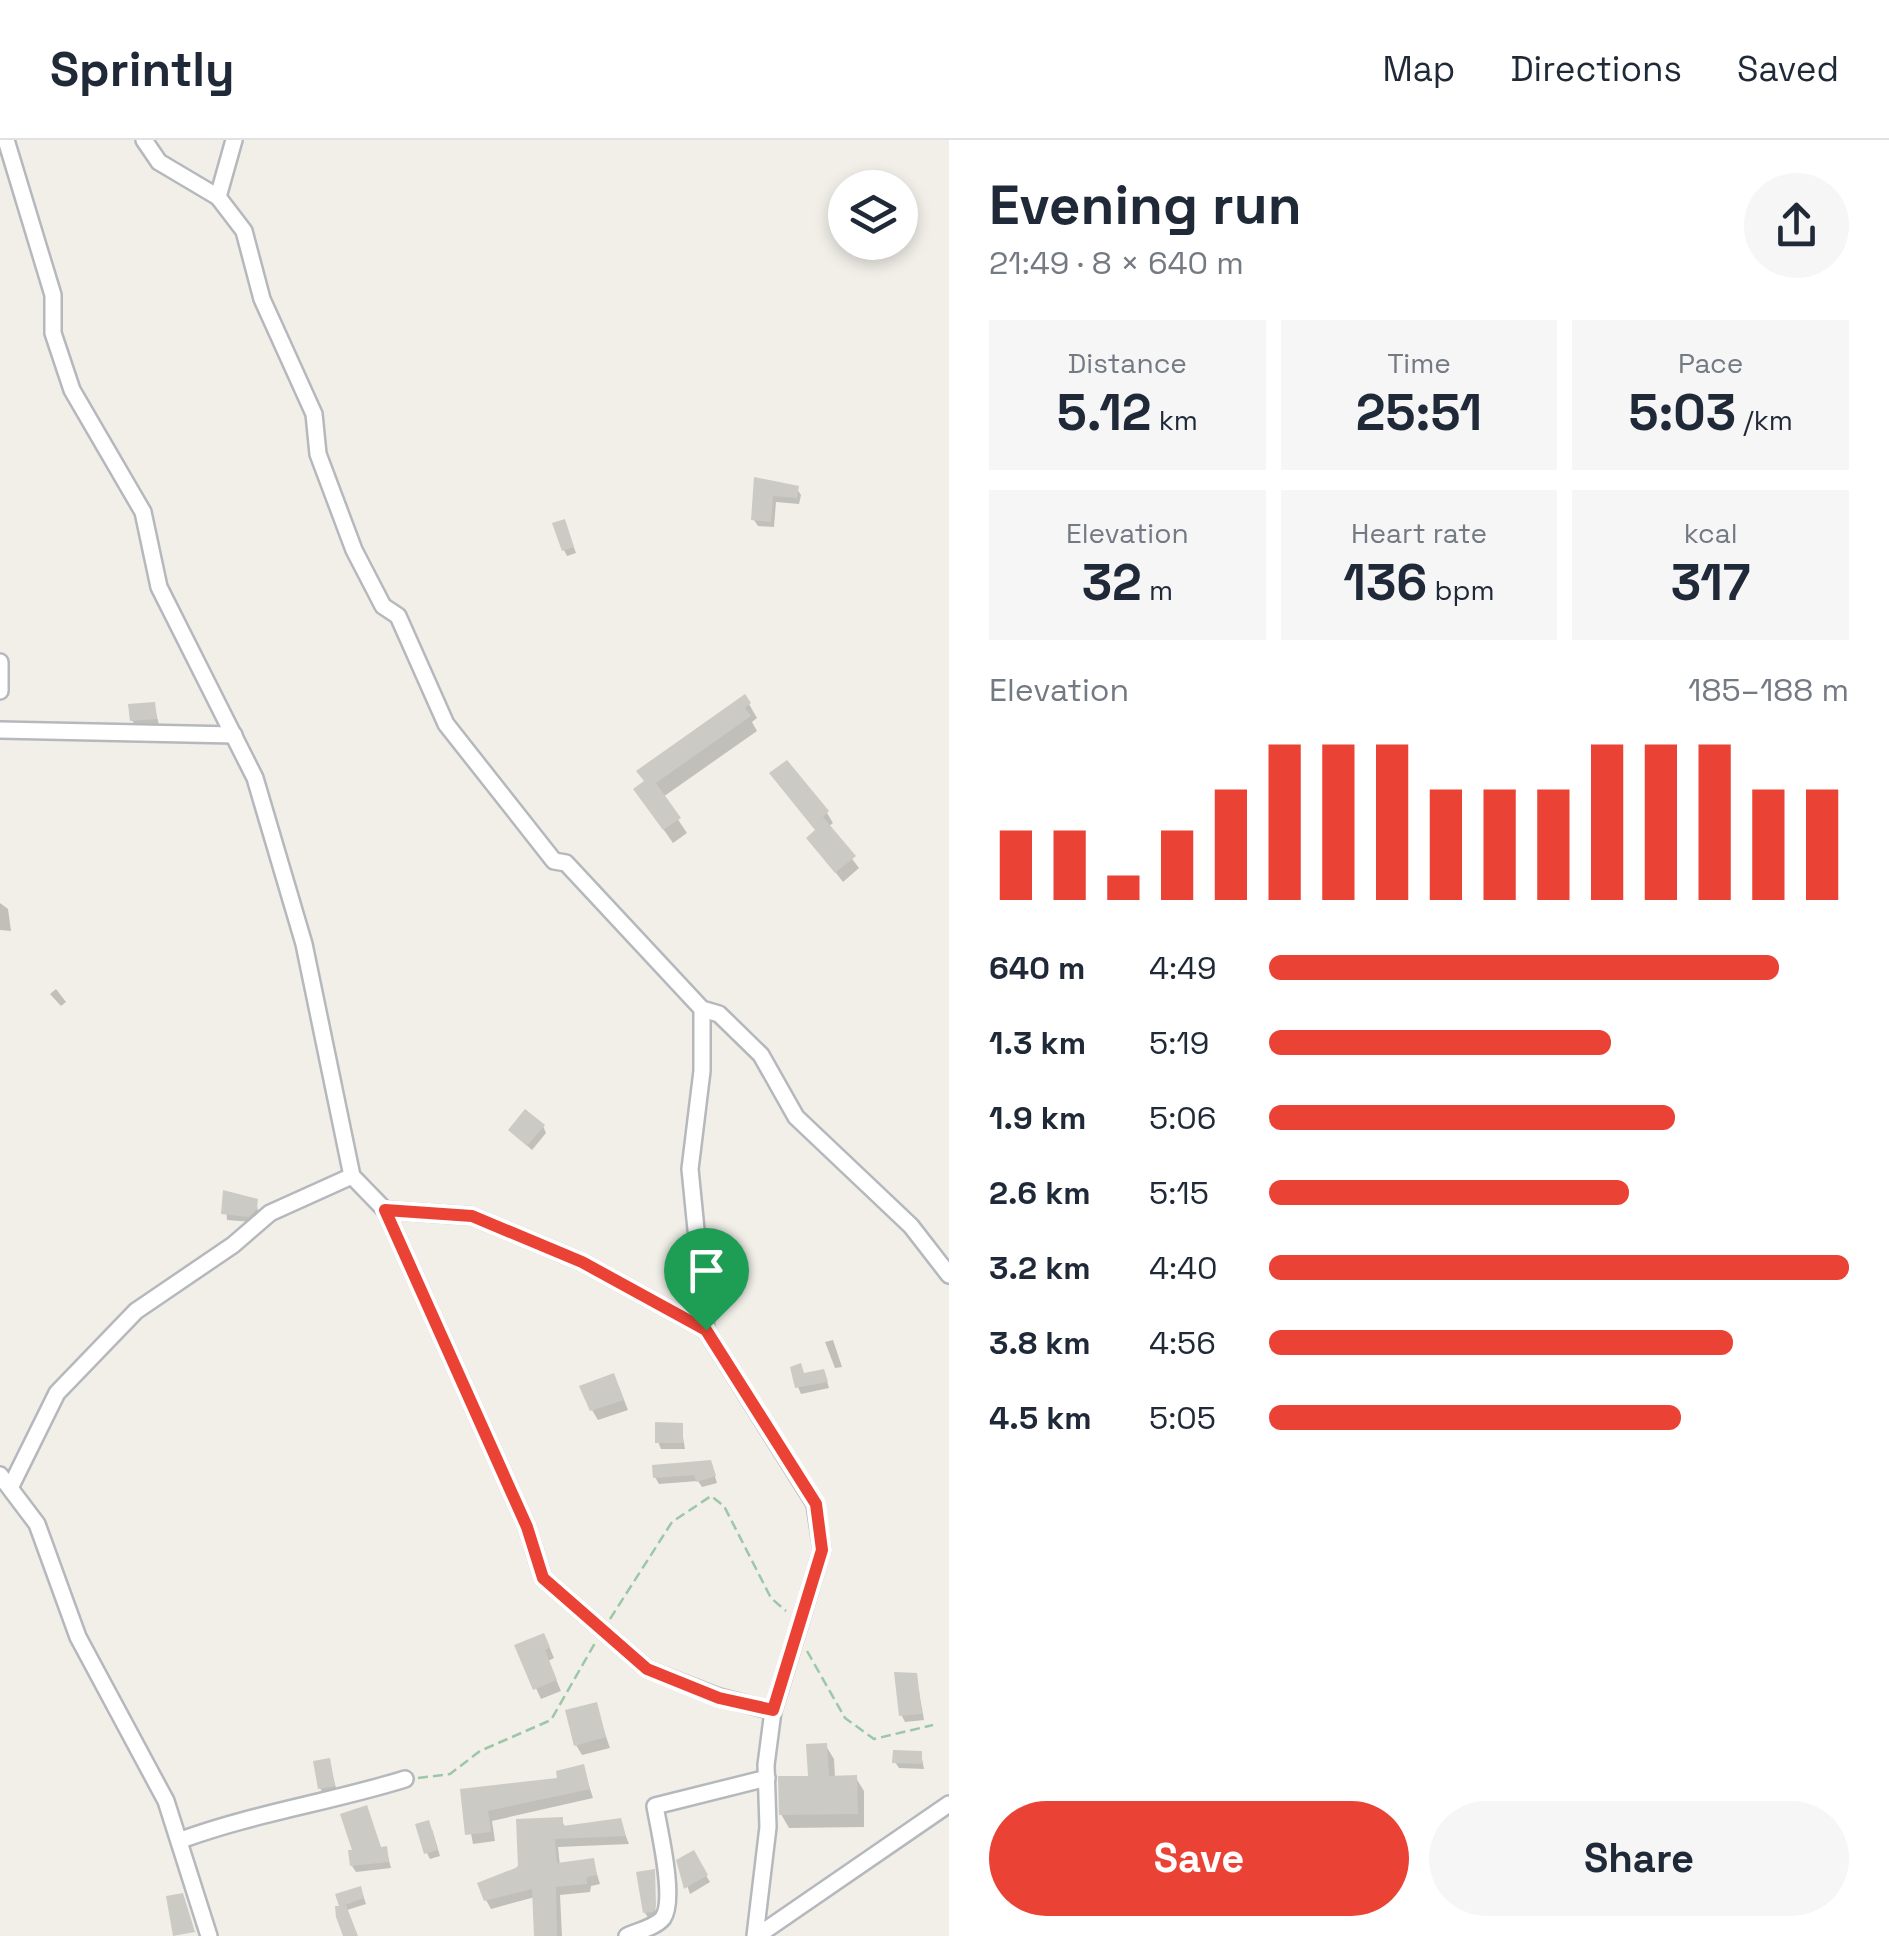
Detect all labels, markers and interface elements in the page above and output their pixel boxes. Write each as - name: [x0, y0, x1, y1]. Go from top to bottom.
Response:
- text: Sprintly: [50, 39, 235, 100]
- text: Map: [1382, 47, 1455, 91]
- text: Directions: [1510, 47, 1682, 91]
- text: Saved: [1737, 47, 1839, 91]
- map controls: [828, 170, 918, 260]
- button: layers: [828, 170, 918, 260]
- text: Evening run: [989, 170, 1302, 240]
- button: share: [1744, 173, 1849, 278]
- text: 21:49 · 8 × 640 m: [989, 243, 1244, 283]
- text: Distance: [1068, 345, 1187, 381]
- text: Time: [1387, 345, 1451, 381]
- text: Pace: [1678, 345, 1743, 381]
- text: 5.12: [1057, 381, 1151, 445]
- text: 25:51: [1356, 381, 1482, 445]
- text: 5:03: [1628, 381, 1736, 445]
- text: km: [1151, 402, 1198, 438]
- text: /km: [1736, 402, 1793, 438]
- text: Elevation: [1066, 515, 1189, 551]
- text: Heart rate: [1351, 515, 1487, 551]
- text: kcal: [1684, 515, 1738, 551]
- text: 32: [1082, 551, 1142, 615]
- text: 136: [1343, 551, 1427, 615]
- text: 317: [1671, 551, 1751, 615]
- text: m: [1142, 572, 1173, 608]
- text: bpm: [1427, 572, 1495, 608]
- text: Elevation: [989, 670, 1129, 710]
- text: 185–188 m: [1688, 670, 1849, 710]
- text: 640 m: [989, 948, 1085, 988]
- text: 4:49: [1149, 948, 1217, 988]
- text: 1.3 km: [989, 1023, 1086, 1063]
- text: 5:19: [1149, 1023, 1209, 1063]
- text: 1.9 km: [989, 1098, 1086, 1138]
- text: 5:06: [1149, 1098, 1216, 1138]
- text: 2.6 km: [989, 1173, 1091, 1213]
- text: 5:15: [1149, 1173, 1209, 1213]
- pin: [664, 1228, 749, 1331]
- icon: arrive: [679, 1243, 734, 1298]
- text: 3.2 km: [989, 1248, 1091, 1288]
- text: 4:40: [1149, 1248, 1218, 1288]
- text: 3.8 km: [989, 1323, 1091, 1363]
- text: 4:56: [1149, 1323, 1216, 1363]
- text: 4.5 km: [989, 1398, 1092, 1438]
- text: 5:05: [1149, 1398, 1216, 1438]
- button: Save: [989, 1801, 1409, 1916]
- button: Share: [1429, 1801, 1849, 1916]

